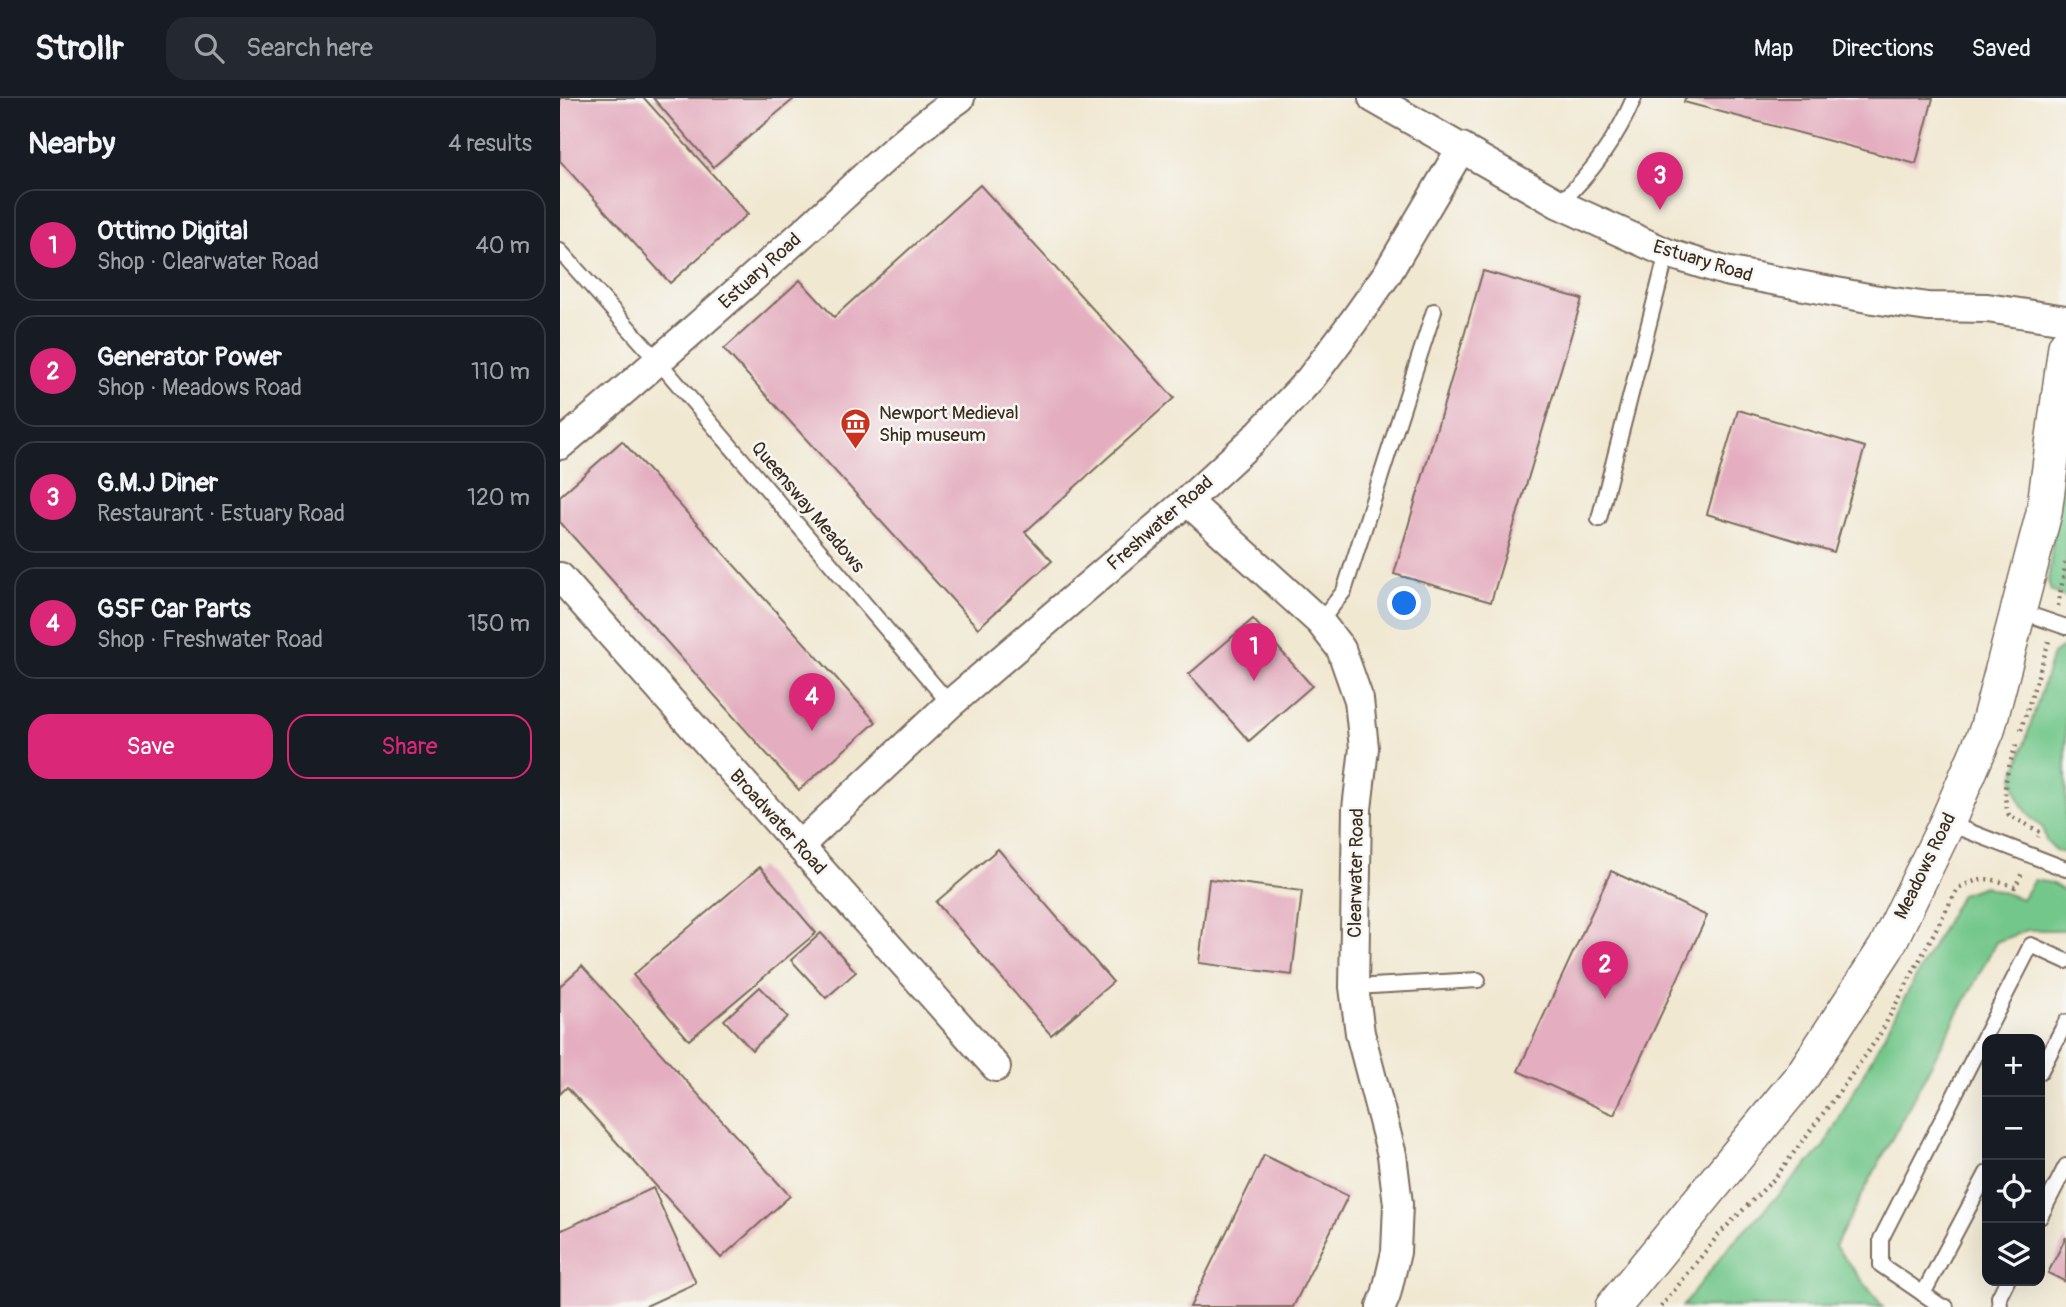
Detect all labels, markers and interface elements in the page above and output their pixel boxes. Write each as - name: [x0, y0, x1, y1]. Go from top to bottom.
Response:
- search box: [166, 17, 656, 80]
- text: Strollr: [35, 28, 124, 69]
- icon: search: [190, 29, 228, 67]
- text: Search here: [246, 32, 373, 64]
- text: Map: [1754, 34, 1794, 63]
- text: Directions: [1832, 34, 1933, 63]
- text: Saved: [1971, 34, 2031, 63]
- text: Nearby: [28, 125, 115, 162]
- text: 4 results: [448, 129, 532, 158]
- pin: 3: [1637, 152, 1683, 210]
- text: Ottimo Digital: [97, 215, 249, 247]
- street label: Estuary Road: [714, 228, 806, 314]
- text: 1: [49, 231, 58, 260]
- text: 40 m: [476, 231, 530, 260]
- street label: Estuary Road: [1650, 234, 1756, 288]
- text: Shop · Clearwater Road: [97, 247, 319, 276]
- text: Generator Power: [97, 341, 282, 373]
- text: 2: [47, 357, 59, 386]
- text: 110 m: [471, 357, 530, 386]
- text: Shop · Meadows Road: [97, 373, 302, 402]
- place label: Newport Medieval Ship museum: [879, 401, 1019, 447]
- museum icon: Newport Medieval Ship museum: [839, 407, 873, 451]
- street label: Queensway Meadows: [746, 436, 870, 578]
- text: G.M.J Diner: [97, 467, 218, 499]
- street label: Freshwater Road: [1102, 470, 1218, 576]
- text: 3: [47, 483, 59, 512]
- text: 120 m: [467, 483, 530, 512]
- text: Restaurant · Estuary Road: [97, 499, 345, 528]
- your location: [1387, 586, 1421, 620]
- text: GSF Car Parts: [97, 593, 251, 625]
- text: 4: [46, 609, 60, 638]
- text: 150 m: [467, 609, 530, 638]
- pin: 1: [1231, 623, 1277, 681]
- text: Shop · Freshwater Road: [97, 625, 323, 654]
- pin: 4: [789, 673, 835, 731]
- button: Save: [28, 714, 273, 779]
- button: Share: [287, 714, 532, 779]
- street label: Broadwater Road: [724, 764, 832, 880]
- street label: Clearwater Road: [1343, 808, 1369, 938]
- street label: Meadows Road: [1889, 809, 1961, 923]
- pin: 2: [1582, 941, 1628, 999]
- map controls: [1982, 1034, 2045, 1286]
- button: +: [1982, 1034, 2045, 1097]
- button: −: [1982, 1097, 2045, 1160]
- button: locate: [1982, 1160, 2045, 1223]
- button: layers: [1982, 1223, 2045, 1286]

